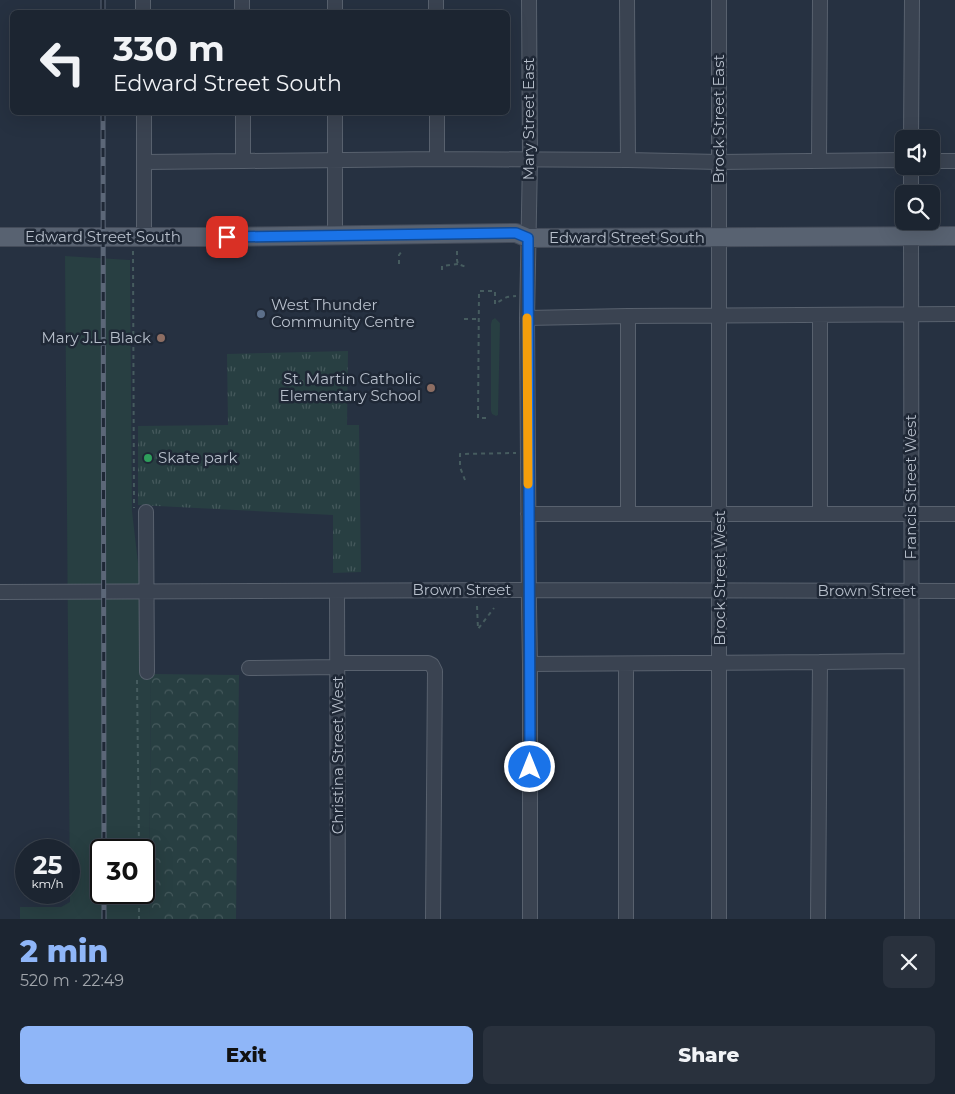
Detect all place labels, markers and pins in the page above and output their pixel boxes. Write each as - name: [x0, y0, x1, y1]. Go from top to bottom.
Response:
- pin: [206, 216, 248, 258]
- place label: West Thunder Community Centre: [271, 295, 415, 331]
- marker: West Thunder Community Centre: [255, 308, 267, 320]
- place label: Mary J.L. Black: [41, 328, 151, 347]
- marker: Mary J.L. Black: [155, 332, 167, 344]
- place label: St. Martin Catholic Elementary School: [280, 369, 421, 405]
- marker: St. Martin Catholic Elementary School: [425, 382, 437, 394]
- place label: Skate park: [158, 448, 238, 467]
- marker: Skate park: [142, 452, 154, 464]

